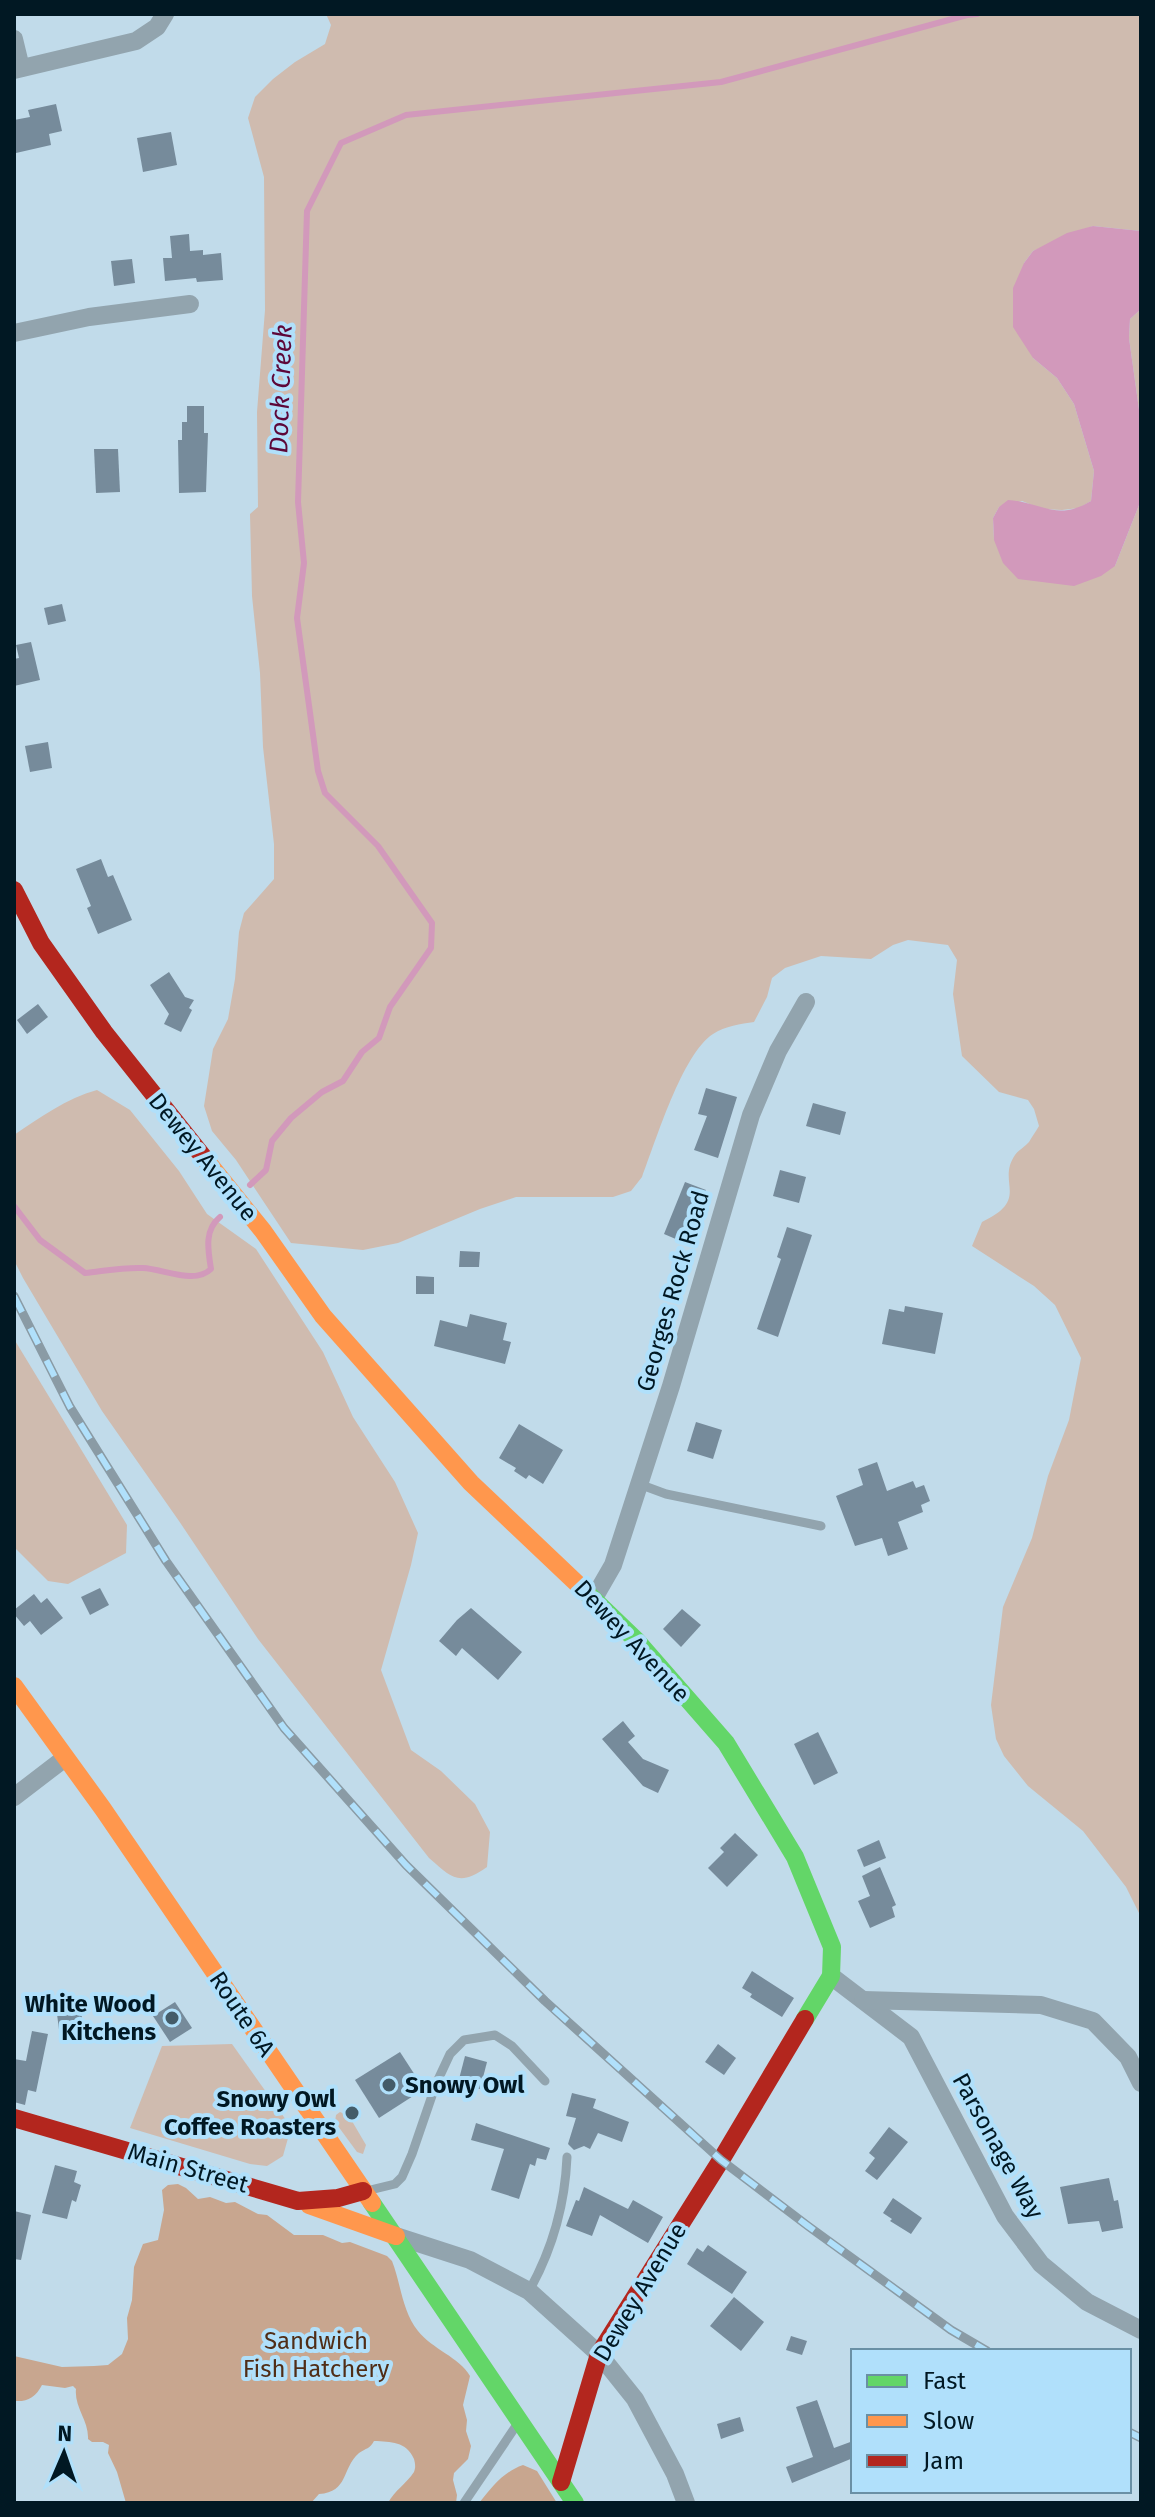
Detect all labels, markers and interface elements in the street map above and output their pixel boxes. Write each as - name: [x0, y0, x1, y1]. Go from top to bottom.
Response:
- water label: Dock Creek: [263, 324, 299, 454]
- street label: Dewey Avenue: [143, 1087, 263, 1227]
- street label: Georges Rock Road: [631, 1187, 715, 1395]
- street label: Dewey Avenue: [568, 1574, 696, 1708]
- street label: Route 6A: [203, 1966, 281, 2062]
- place label: White Wood Kitchens: [25, 1990, 156, 2046]
- marker: White Wood Kitchens: [163, 2009, 181, 2027]
- street label: Parsonage Way: [947, 2068, 1050, 2224]
- place label: Snowy Owl: [405, 2071, 525, 2099]
- marker: Snowy Owl: [380, 2076, 398, 2094]
- place label: Snowy Owl Coffee Roasters: [164, 2085, 337, 2141]
- marker: Snowy Owl Coffee Roasters: [343, 2104, 361, 2122]
- street label: Main Street: [125, 2137, 252, 2199]
- street label: Dewey Avenue: [588, 2218, 692, 2366]
- park label: Sandwich Fish Hatchery: [243, 2327, 390, 2383]
- legend: [851, 2349, 1131, 2493]
- text: Fast: [923, 2367, 966, 2395]
- text: Slow: [923, 2407, 974, 2435]
- north arrow: [24, 2413, 104, 2493]
- text: N: [57, 2420, 72, 2447]
- text: Jam: [923, 2447, 964, 2475]

